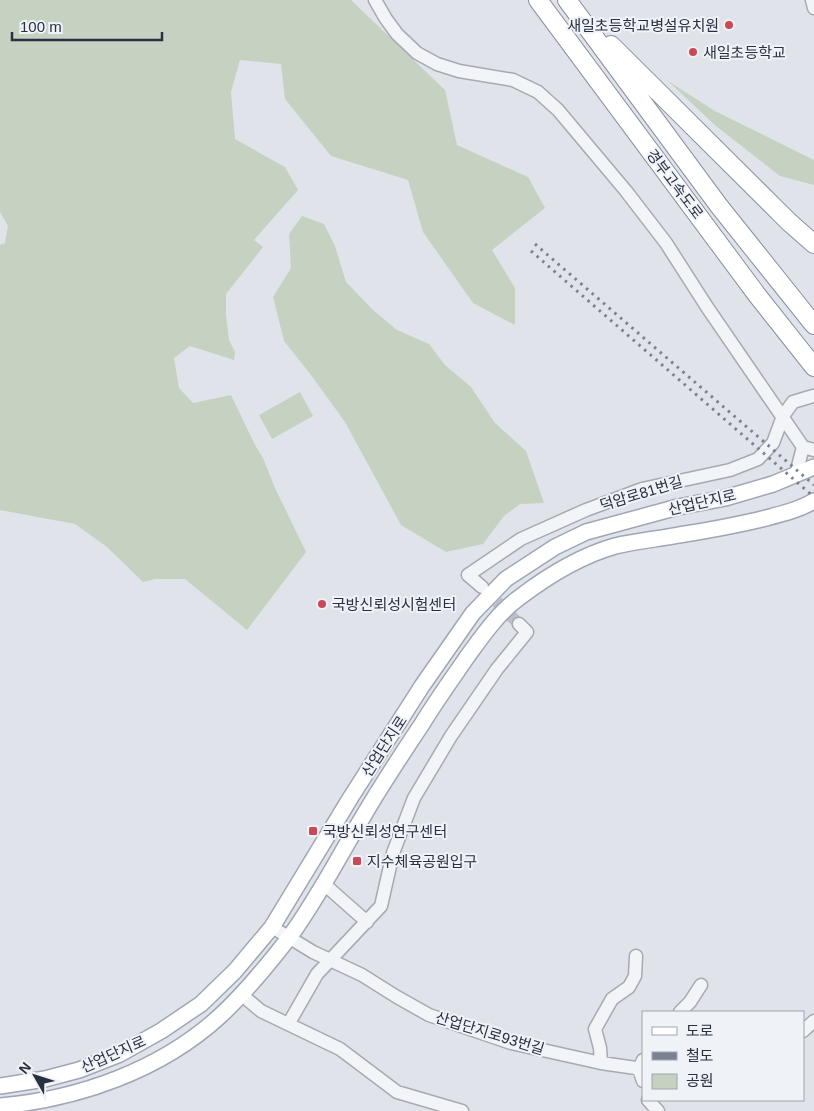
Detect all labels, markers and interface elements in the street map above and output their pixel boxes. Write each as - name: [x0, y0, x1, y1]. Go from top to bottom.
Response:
- scale bar: [12, 10, 162, 42]
- place label: 새일초등학교병설유치원: [567, 17, 719, 34]
- text: 100 m: [20, 18, 62, 35]
- marker: 새일초등학교병설유치원: [723, 19, 735, 31]
- place label: 새일초등학교: [703, 44, 786, 61]
- marker: 새일초등학교: [687, 46, 699, 58]
- street label: 경부고속도로: [643, 146, 707, 222]
- street label: 덕암로81번길: [598, 472, 684, 514]
- street label: 산업단지로: [666, 486, 738, 518]
- place label: 국방신뢰성시험센터: [332, 596, 456, 613]
- marker: 국방신뢰성시험센터: [316, 598, 328, 610]
- street label: 산업단지로: [358, 712, 410, 780]
- place label: 국방신뢰성연구센터: [323, 823, 447, 840]
- marker: 국방신뢰성연구센터: [307, 825, 319, 837]
- place label: 지수체육공원입구: [367, 853, 477, 870]
- marker: 지수체육공원입구: [351, 855, 363, 867]
- street label: 산업단지로93번길: [433, 1008, 547, 1058]
- legend: [642, 1011, 804, 1101]
- text: 도로: [686, 1022, 714, 1039]
- street label: 산업단지로: [78, 1032, 148, 1076]
- text: 철도: [686, 1047, 714, 1064]
- north arrow: [10, 1051, 60, 1101]
- text: N: [15, 1059, 34, 1077]
- text: 공원: [686, 1072, 714, 1089]

